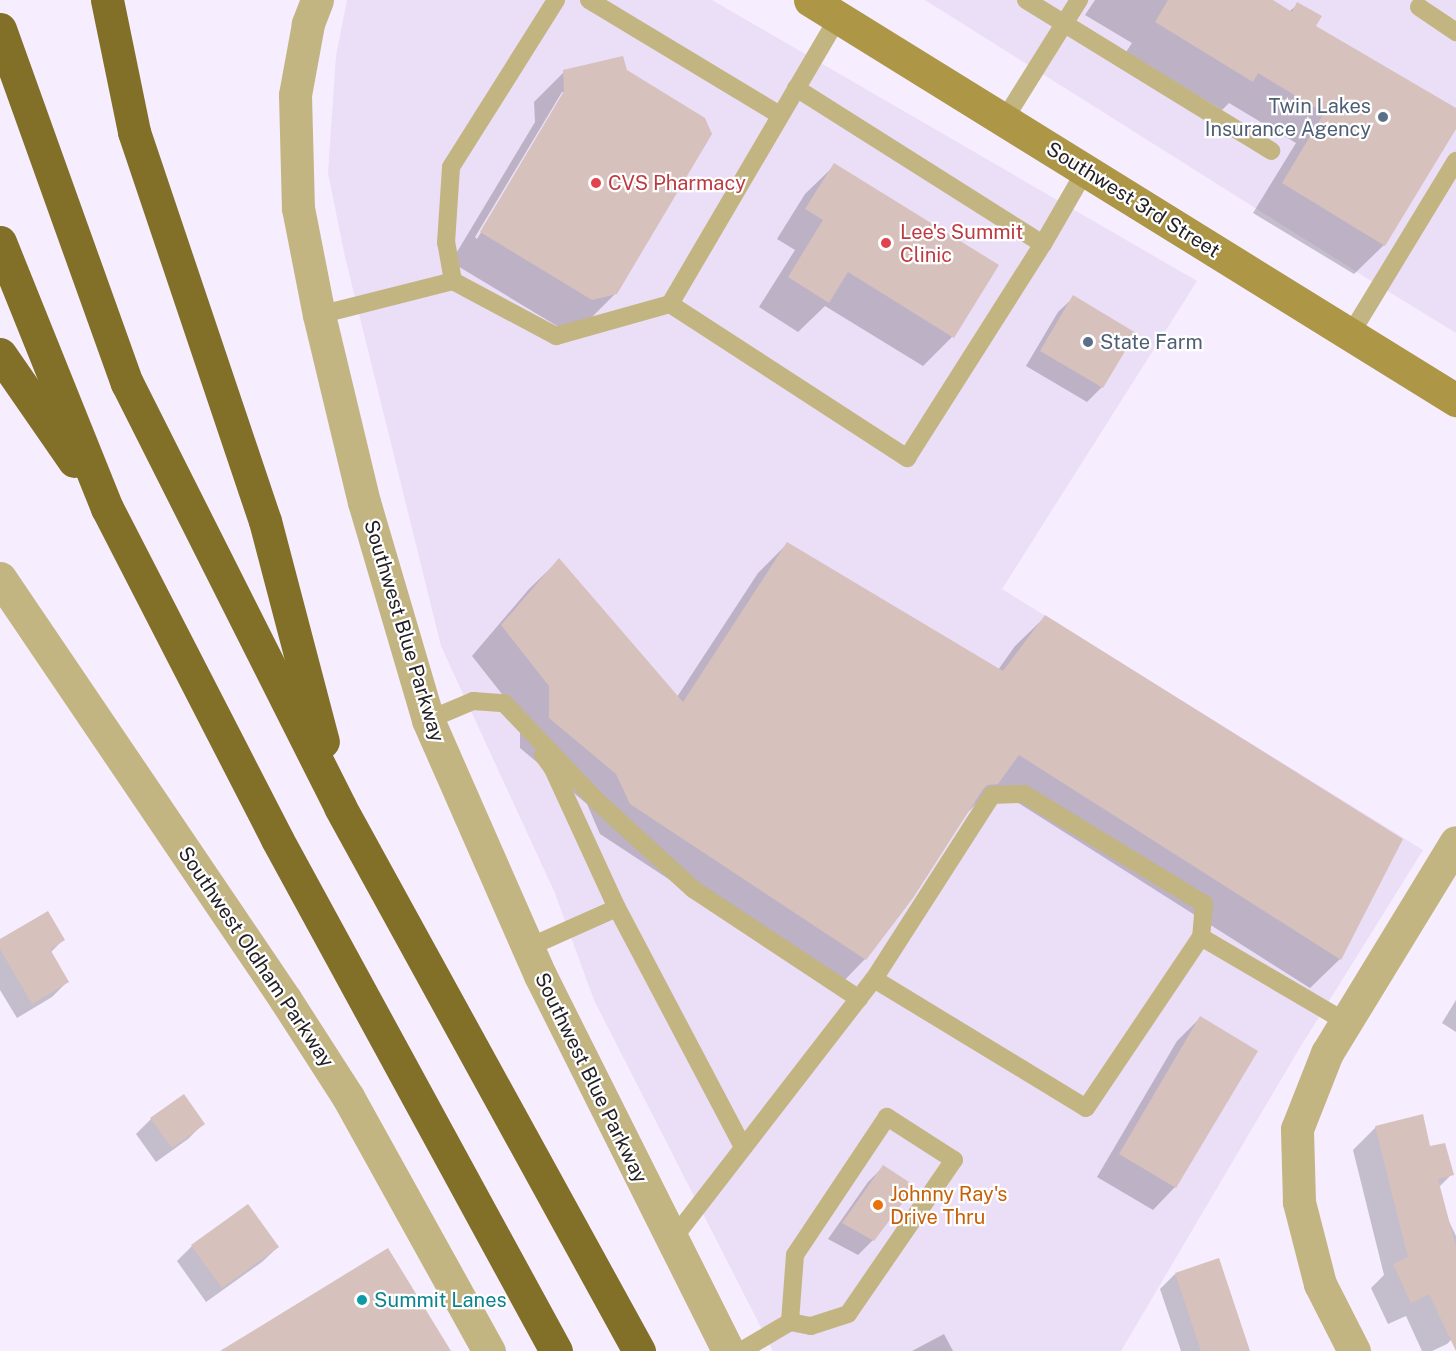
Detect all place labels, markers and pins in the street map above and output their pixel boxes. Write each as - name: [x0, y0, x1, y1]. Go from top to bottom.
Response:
- place label: Twin Lakes Insurance Agency: [1205, 94, 1371, 141]
- marker: Twin Lakes Insurance Agency: [1376, 110, 1390, 124]
- place label: CVS Pharmacy: [608, 171, 746, 195]
- marker: CVS Pharmacy: [589, 176, 603, 190]
- place label: Lee's Summit Clinic: [900, 220, 1023, 267]
- marker: Lee's Summit Clinic: [877, 234, 895, 252]
- place label: State Farm: [1100, 330, 1203, 354]
- marker: State Farm: [1081, 335, 1095, 349]
- place label: Johnny Ray's Drive Thru: [890, 1182, 1007, 1229]
- marker: Johnny Ray's Drive Thru: [871, 1198, 885, 1212]
- place label: Summit Lanes: [374, 1288, 507, 1312]
- marker: Summit Lanes: [355, 1293, 369, 1307]

